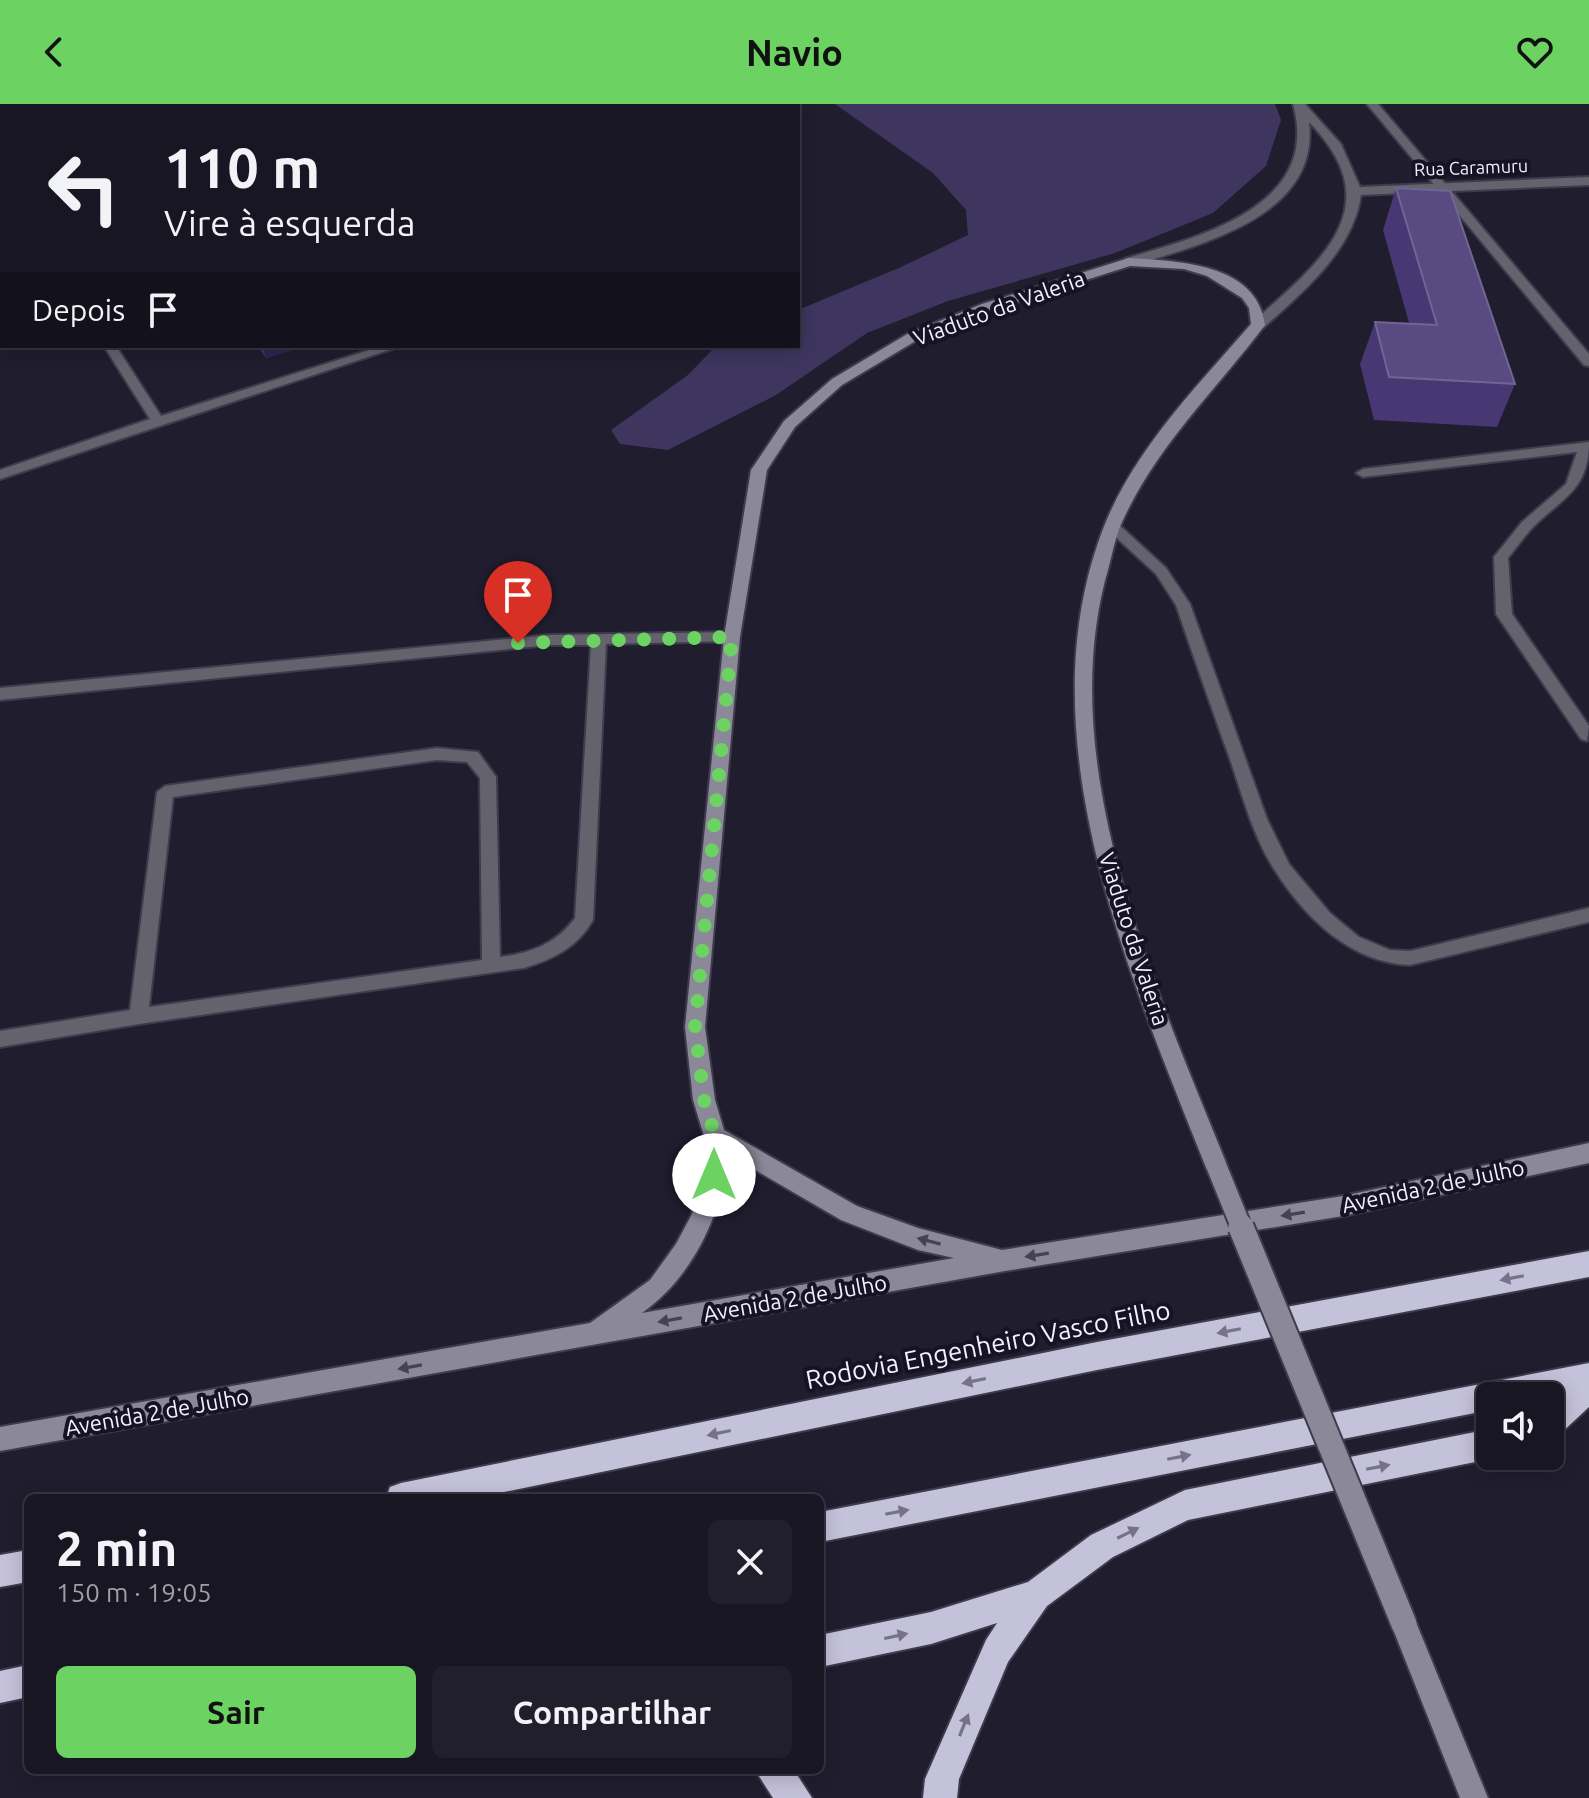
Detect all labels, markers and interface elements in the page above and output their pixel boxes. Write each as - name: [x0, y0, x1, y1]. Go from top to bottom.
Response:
- icon: back: [32, 30, 76, 74]
- icon: heart: [1513, 30, 1557, 74]
- text: Navio: [746, 32, 843, 73]
- icon: left: [32, 136, 136, 240]
- text: 110 m: [164, 136, 320, 199]
- street label: Rua Caramuru: [1414, 155, 1528, 179]
- text: Vire à esquerda: [164, 202, 415, 243]
- street label: Viaduto da Valeria: [910, 265, 1088, 350]
- icon: arrive: [141, 288, 185, 332]
- text: Depois: [32, 293, 125, 327]
- pin: [484, 561, 552, 643]
- icon: arrive: [496, 573, 540, 617]
- street label: Viaduto da Valeria: [1095, 849, 1174, 1028]
- position arrow: [672, 1133, 756, 1217]
- street label: Avenida 2 de Julho: [1339, 1154, 1526, 1217]
- one-way arrow: [1280, 1208, 1305, 1221]
- one-way arrow: [917, 1235, 942, 1247]
- one-way arrow: [1024, 1249, 1049, 1262]
- street label: Avenida 2 de Julho: [701, 1269, 889, 1326]
- one-way arrow: [1500, 1273, 1525, 1285]
- street label: Rodovia Engenheiro Vasco Filho: [803, 1295, 1173, 1394]
- one-way arrow: [657, 1314, 682, 1327]
- one-way arrow: [1217, 1326, 1242, 1338]
- one-way arrow: [397, 1362, 422, 1374]
- one-way arrow: [961, 1376, 986, 1388]
- map controls: [1476, 1382, 1564, 1470]
- button: sound: [1476, 1382, 1564, 1470]
- street label: Avenida 2 de Julho: [63, 1383, 251, 1440]
- one-way arrow: [707, 1427, 732, 1440]
- one-way arrow: [1167, 1450, 1192, 1462]
- one-way arrow: [1366, 1460, 1391, 1472]
- one-way arrow: [884, 1505, 909, 1518]
- button: close: [708, 1520, 792, 1604]
- text: 2 min: [56, 1521, 177, 1575]
- one-way arrow: [1116, 1526, 1140, 1540]
- text: 150 m · 19:05: [56, 1578, 212, 1607]
- one-way arrow: [884, 1629, 909, 1642]
- button: Sair: [56, 1666, 416, 1758]
- button: Compartilhar: [432, 1666, 792, 1758]
- one-way arrow: [958, 1713, 971, 1736]

